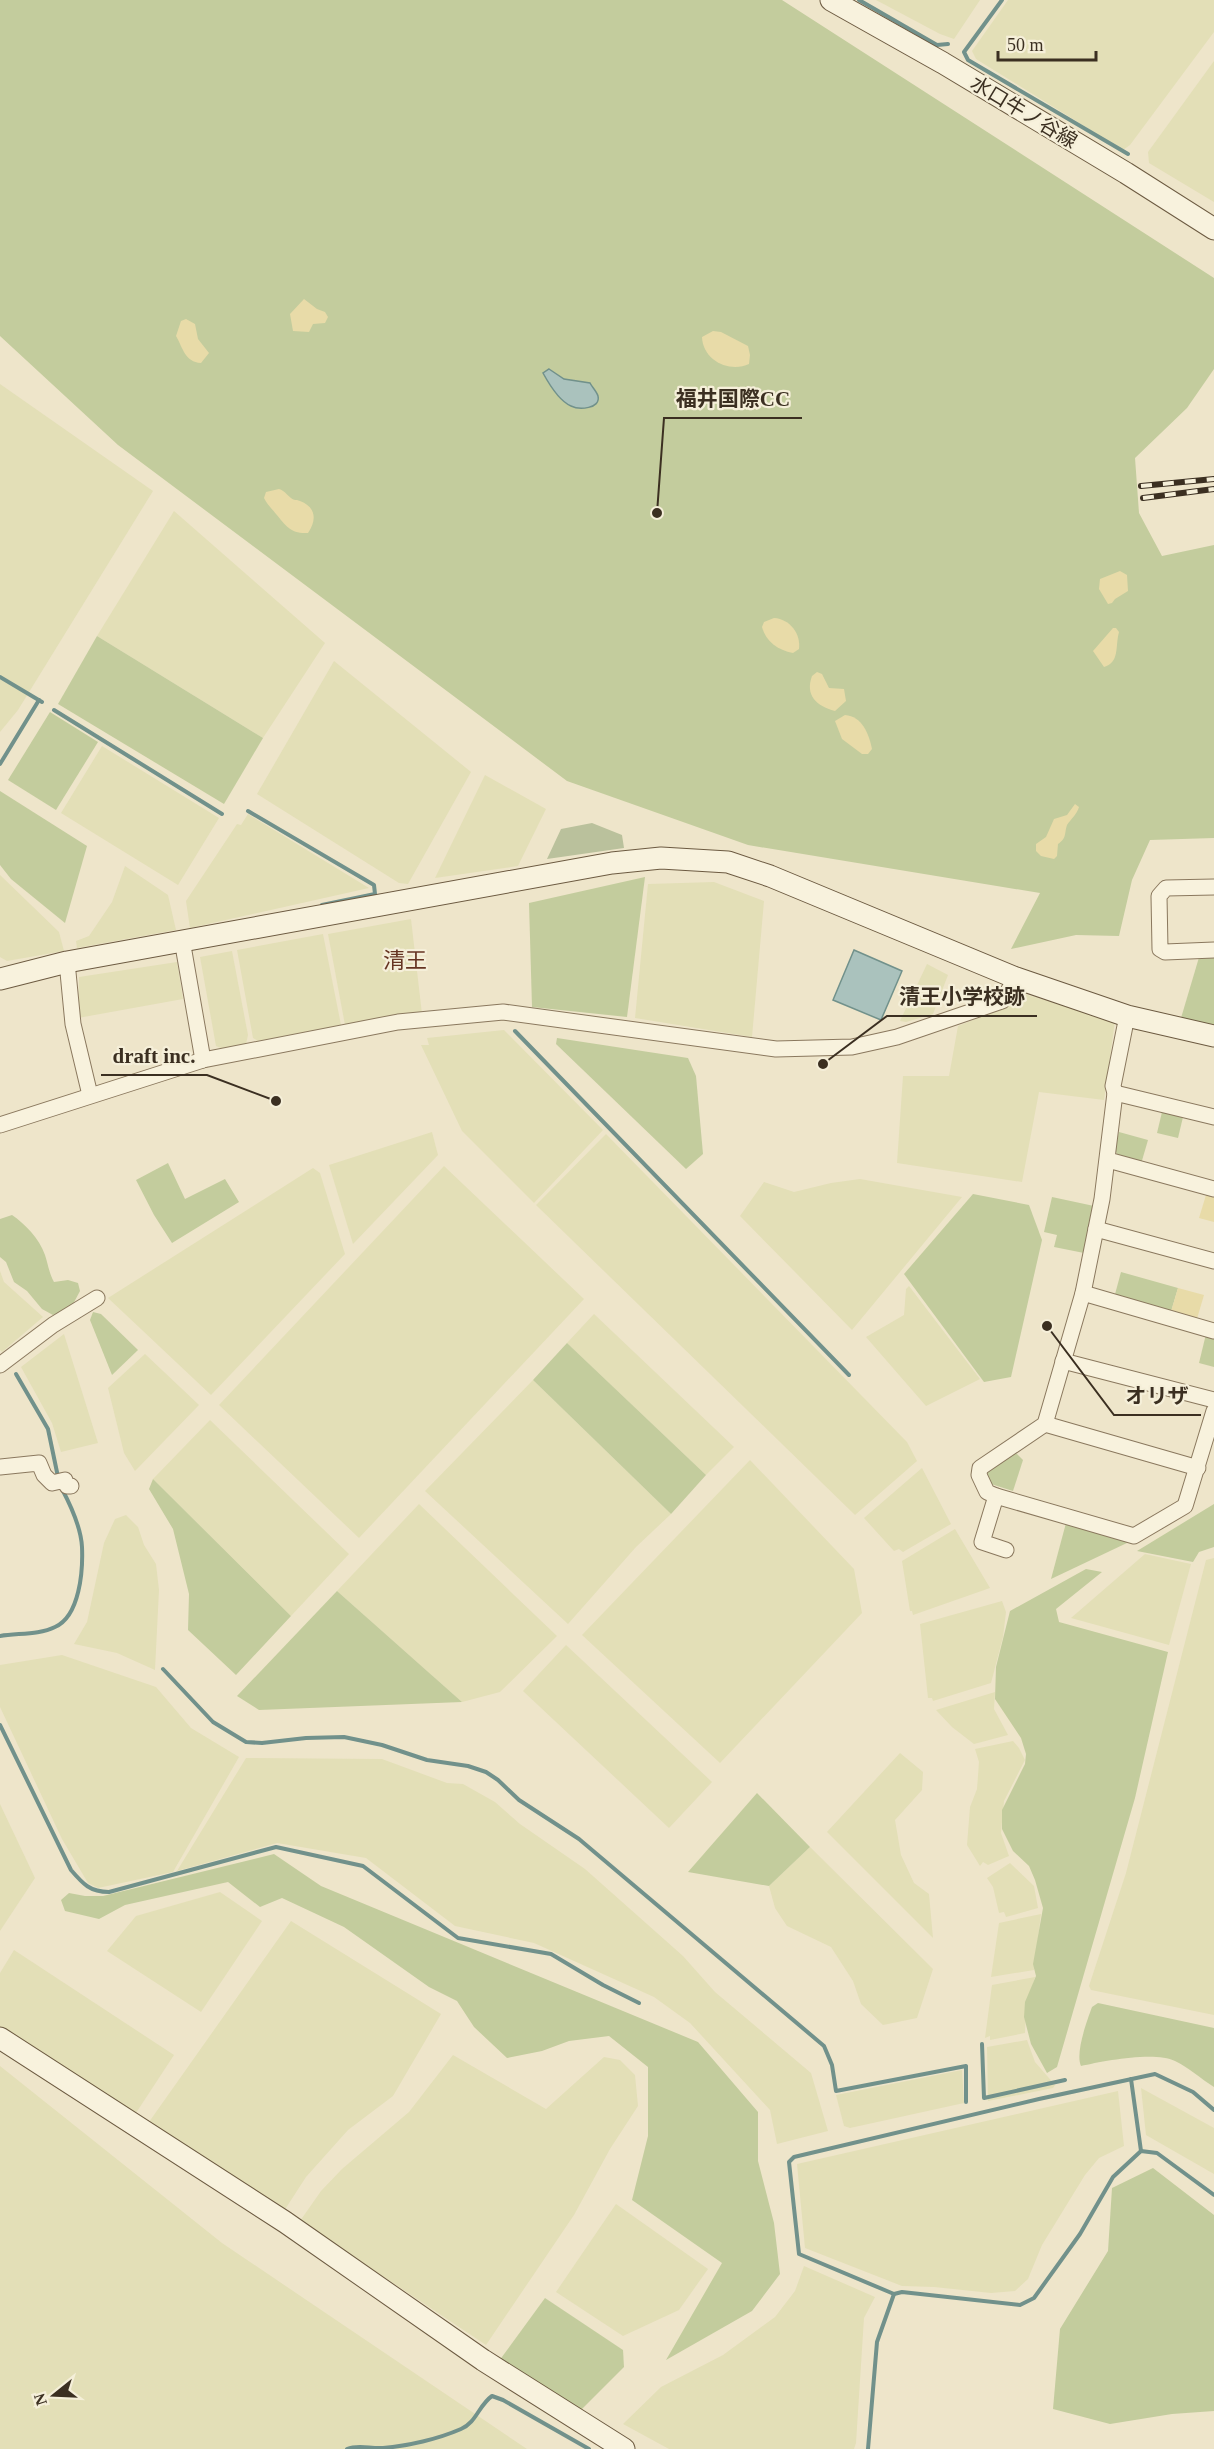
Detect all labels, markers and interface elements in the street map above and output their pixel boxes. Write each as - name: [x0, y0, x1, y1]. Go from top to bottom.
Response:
- scale bar: [998, 24, 1096, 62]
- text: 50 m: [1007, 35, 1044, 55]
- street label: 水口牛ノ谷線: [967, 72, 1081, 152]
- callout: 福井国際CC: [664, 379, 802, 418]
- text: 福井国際CC: [676, 387, 790, 411]
- district label: 清王: [383, 948, 427, 973]
- callout: 清王小学校跡: [887, 977, 1037, 1016]
- text: 清王小学校跡: [899, 985, 1025, 1009]
- callout: draft inc.: [101, 1036, 207, 1075]
- text: draft inc.: [113, 1044, 195, 1068]
- callout: オリザ: [1114, 1376, 1201, 1415]
- text: オリザ: [1126, 1384, 1189, 1408]
- north arrow: [24, 2365, 84, 2425]
- text: N: [30, 2391, 50, 2408]

